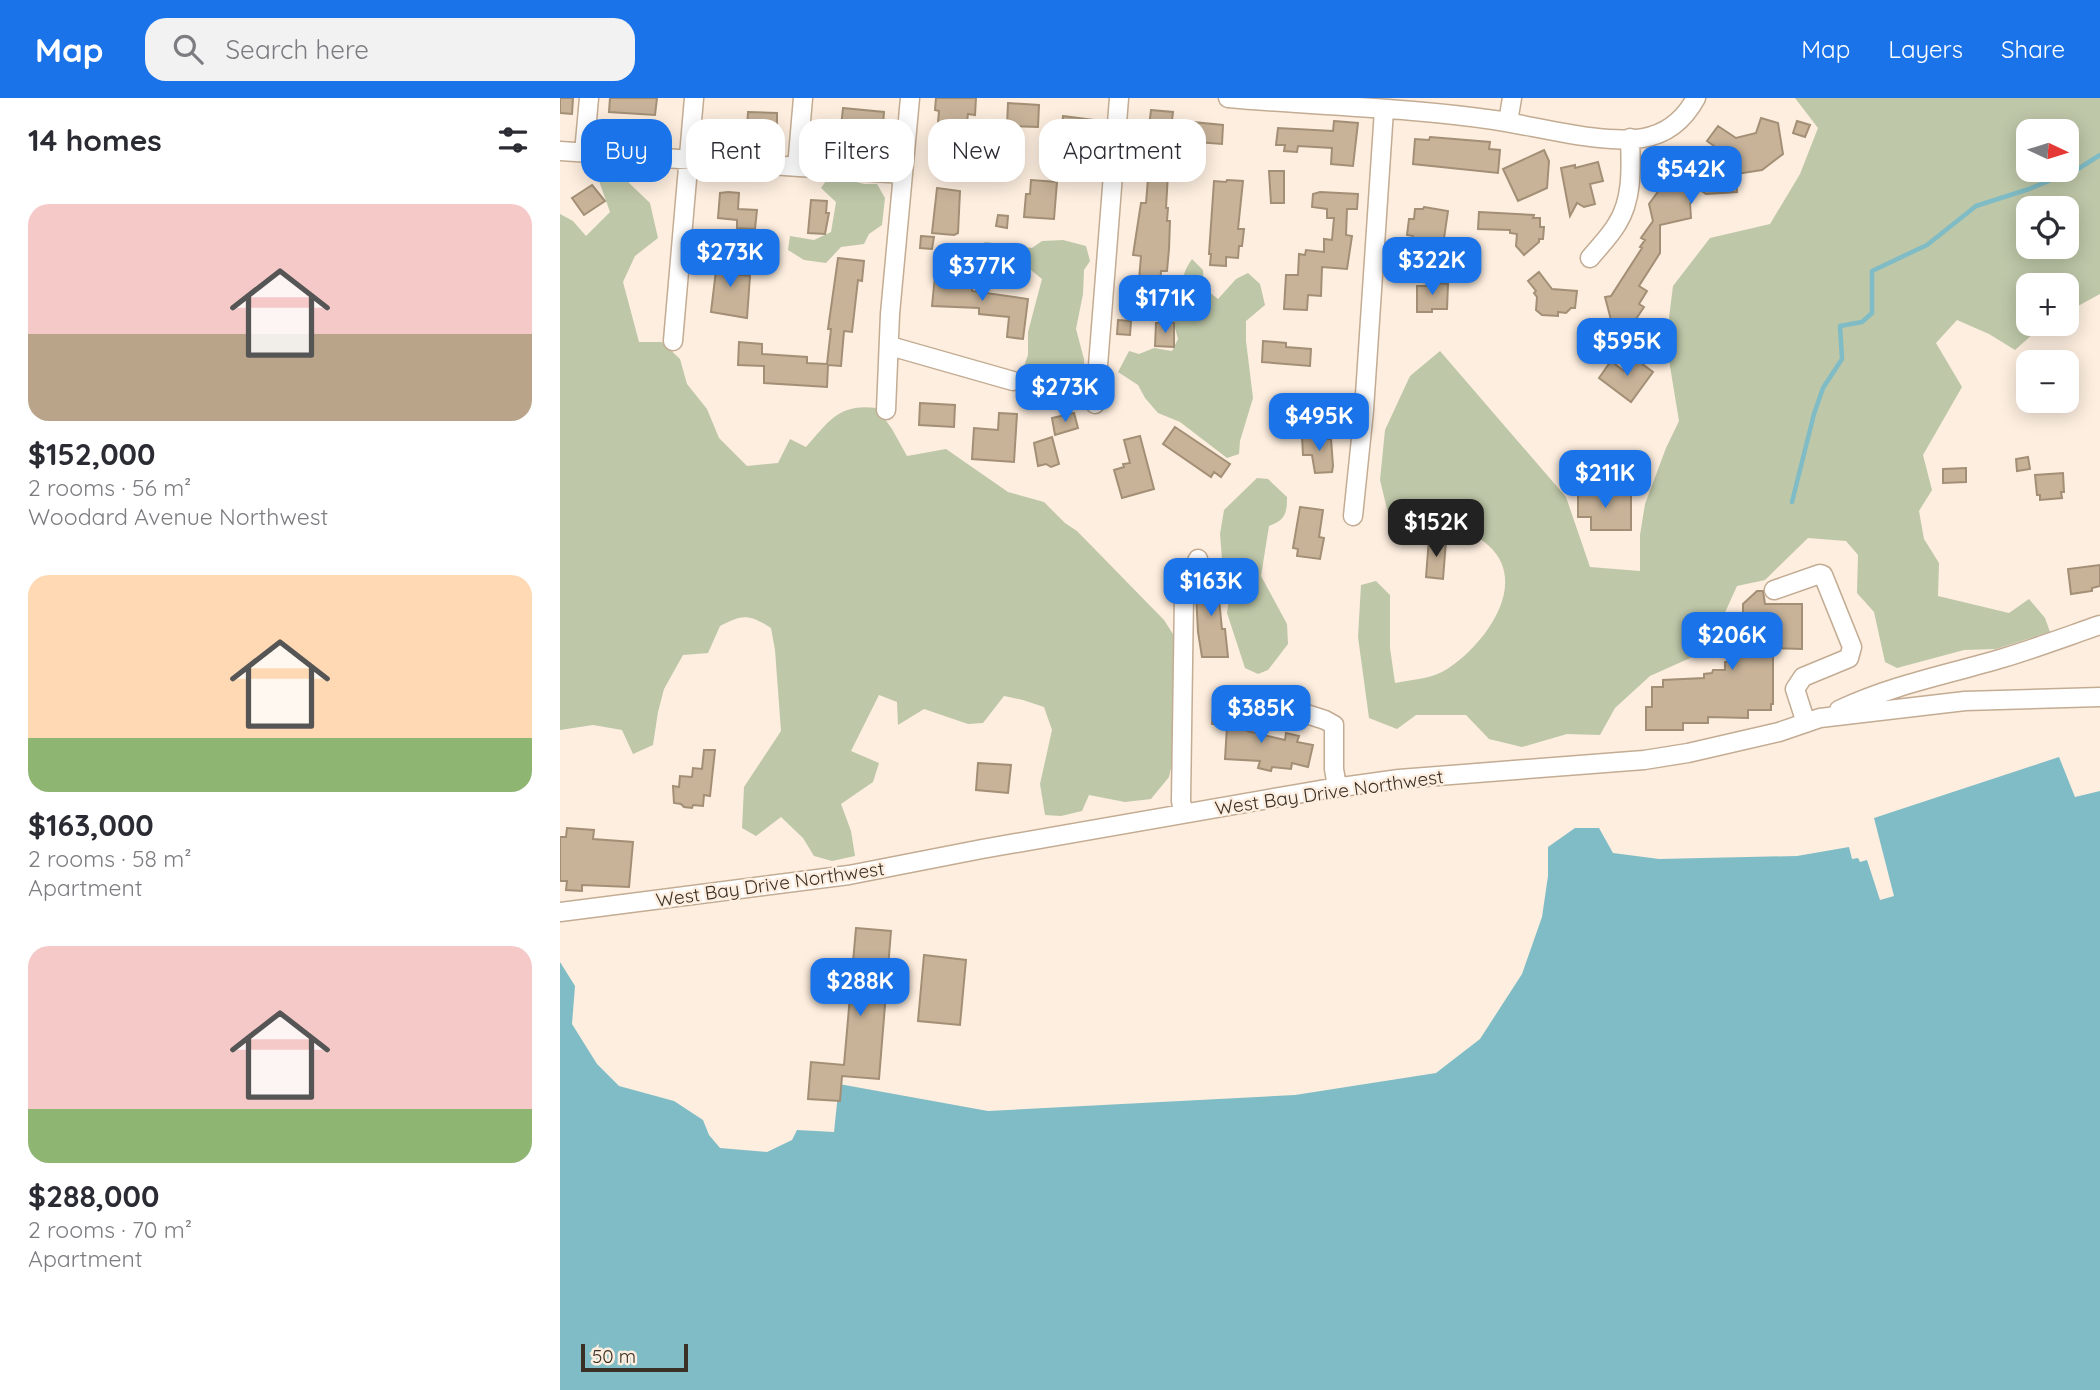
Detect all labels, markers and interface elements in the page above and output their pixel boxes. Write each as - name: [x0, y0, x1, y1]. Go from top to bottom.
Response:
- search box: [145, 18, 635, 81]
- text: Map: [35, 29, 103, 70]
- icon: search: [169, 30, 207, 68]
- text: Search here: [225, 33, 369, 66]
- text: Map: [1801, 34, 1850, 64]
- text: Layers: [1888, 34, 1963, 64]
- text: Share: [2001, 34, 2065, 64]
- chip: Buy: [581, 119, 672, 182]
- chip: Rent: [686, 119, 785, 182]
- chip: Filters: [799, 119, 914, 182]
- chip: New: [928, 119, 1025, 182]
- chip: Apartment: [1039, 119, 1206, 182]
- north arrow: [2016, 119, 2079, 182]
- map controls: [2016, 119, 2079, 413]
- text: 14 homes: [28, 121, 162, 159]
- icon: filters: [494, 121, 532, 159]
- pin: $542K: [1642, 146, 1740, 206]
- text: $542K: [1657, 154, 1725, 183]
- button: locate: [2016, 196, 2079, 259]
- pin: $273K: [681, 230, 779, 289]
- text: $273K: [697, 237, 763, 266]
- pin: $322K: [1383, 238, 1481, 297]
- pin: $377K: [933, 244, 1031, 303]
- text: $322K: [1398, 245, 1466, 274]
- icon: home: [217, 250, 343, 376]
- text: $377K: [949, 251, 1015, 280]
- button: +: [2016, 273, 2079, 336]
- pin: $171K: [1116, 275, 1214, 335]
- text: $171K: [1135, 283, 1195, 312]
- pin: $595K: [1578, 318, 1676, 378]
- text: $595K: [1593, 326, 1661, 355]
- button: −: [2016, 350, 2079, 413]
- pin: $273K: [1016, 364, 1114, 424]
- text: $273K: [1032, 372, 1098, 401]
- pin: $495K: [1270, 394, 1368, 453]
- text: $495K: [1285, 401, 1353, 430]
- text: $152,000: [28, 435, 155, 473]
- pin: $211K: [1556, 450, 1654, 510]
- text: $211K: [1575, 458, 1635, 487]
- text: 2 rooms · 56 m²: [28, 473, 191, 502]
- pin: $152K: [1387, 500, 1485, 559]
- text: Woodard Avenue Northwest: [28, 502, 328, 531]
- text: $152K: [1404, 507, 1468, 536]
- pin: $163K: [1162, 559, 1260, 618]
- text: $163K: [1180, 566, 1242, 595]
- pin: $206K: [1683, 612, 1781, 672]
- text: $206K: [1698, 620, 1766, 649]
- icon: home: [217, 621, 343, 747]
- pin: $385K: [1212, 686, 1310, 745]
- text: $385K: [1228, 693, 1295, 722]
- street label: West Bay Drive Northwest: [1213, 764, 1445, 820]
- text: $163,000: [28, 806, 154, 844]
- text: 2 rooms · 58 m²: [28, 844, 191, 873]
- street label: West Bay Drive Northwest: [654, 856, 886, 912]
- text: Apartment: [28, 873, 142, 902]
- pin: $288K: [811, 958, 909, 1018]
- text: $288K: [826, 966, 894, 995]
- icon: home: [217, 992, 343, 1118]
- text: $288,000: [28, 1177, 159, 1215]
- text: 2 rooms · 70 m²: [28, 1215, 192, 1244]
- text: Apartment: [28, 1244, 142, 1273]
- scale bar: [581, 1341, 688, 1373]
- text: 50 m: [592, 1344, 636, 1368]

